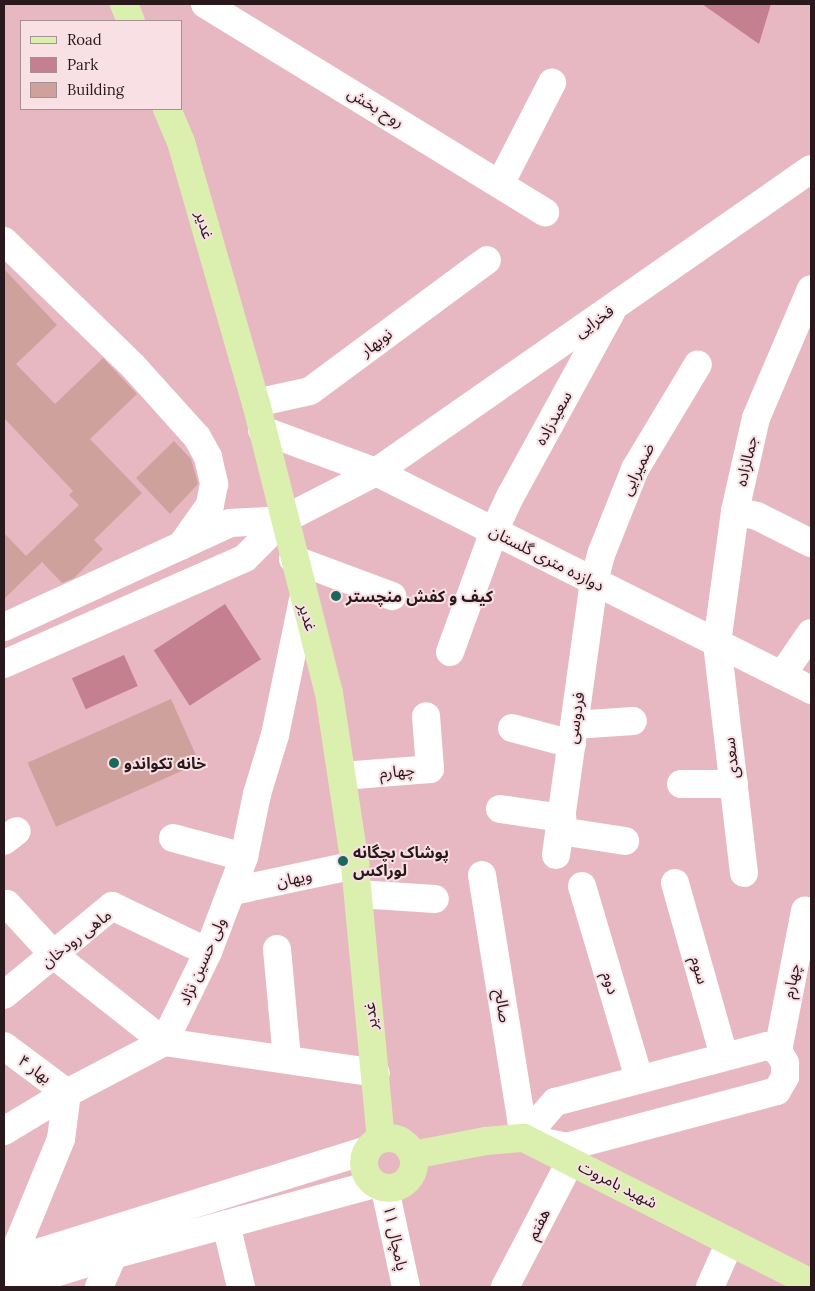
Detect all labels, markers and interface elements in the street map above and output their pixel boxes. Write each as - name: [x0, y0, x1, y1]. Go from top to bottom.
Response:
- legend: [20, 20, 182, 110]
- text: Road: [67, 30, 102, 49]
- text: Park: [67, 55, 98, 74]
- text: Building: [67, 80, 124, 99]
- street label: روح بخش: [344, 83, 408, 131]
- street label: غدیر: [192, 209, 218, 241]
- street label: فخرایی: [571, 301, 617, 341]
- street label: نوبهار: [356, 324, 396, 360]
- street label: سعیدزاده: [530, 388, 576, 448]
- street label: جمالزاده: [731, 434, 761, 488]
- street label: ضمیرایی: [616, 440, 658, 498]
- street label: دوازده متری گلستان: [487, 521, 607, 595]
- place label: کیف و کفش منچستر: [346, 586, 493, 606]
- marker: کیف و کفش منچستر: [330, 590, 342, 602]
- street label: غدیر: [295, 601, 321, 633]
- street label: فردوسی: [562, 691, 588, 745]
- street label: سعدی: [719, 736, 743, 780]
- place label: خانه تکواندو: [124, 753, 206, 773]
- marker: خانه تکواندو: [108, 757, 120, 769]
- street label: چهارم: [379, 760, 415, 782]
- place label: پوشاک بچگانه لوراکس: [353, 842, 449, 880]
- marker: پوشاک بچگانه لوراکس: [337, 855, 349, 867]
- street label: ویهان: [275, 865, 313, 891]
- street label: ماهی رودخان: [37, 905, 115, 971]
- street label: ولی حسین نژاد: [174, 914, 230, 1008]
- street label: سوم: [687, 954, 713, 986]
- street label: چهارم: [778, 962, 804, 1000]
- street label: دوم: [599, 970, 623, 996]
- street label: صالح: [491, 988, 515, 1024]
- street label: غدیر: [359, 1001, 381, 1031]
- street label: بهار ۴: [15, 1051, 55, 1087]
- street label: شهید بامروت: [575, 1156, 661, 1212]
- street label: پامچال ۱۱: [380, 1204, 412, 1272]
- street label: هفتم: [522, 1205, 554, 1243]

